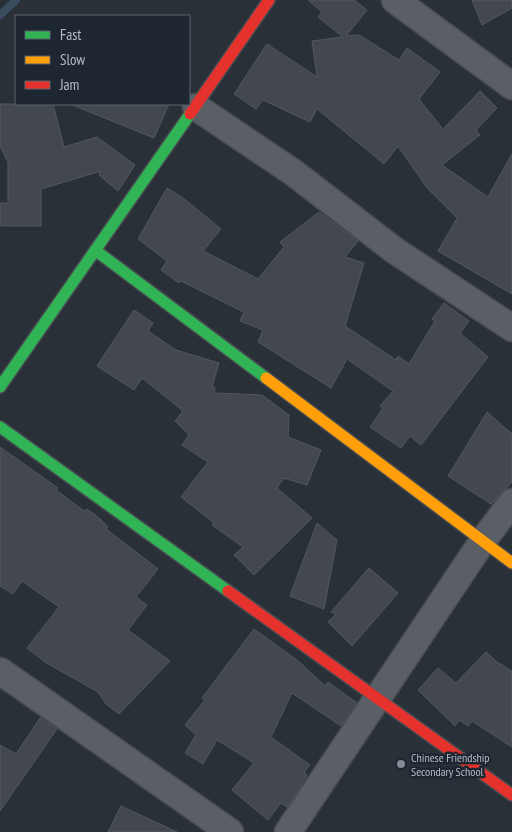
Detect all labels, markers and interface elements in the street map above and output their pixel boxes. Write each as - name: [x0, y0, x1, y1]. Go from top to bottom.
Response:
- legend: [15, 15, 190, 105]
- text: Fast: [60, 25, 81, 44]
- text: Slow: [60, 50, 85, 69]
- text: Jam: [59, 75, 79, 94]
- place label: Chinese Friendship Secondary School: [411, 750, 490, 779]
- marker: Chinese Friendship Secondary School: [395, 758, 407, 770]

